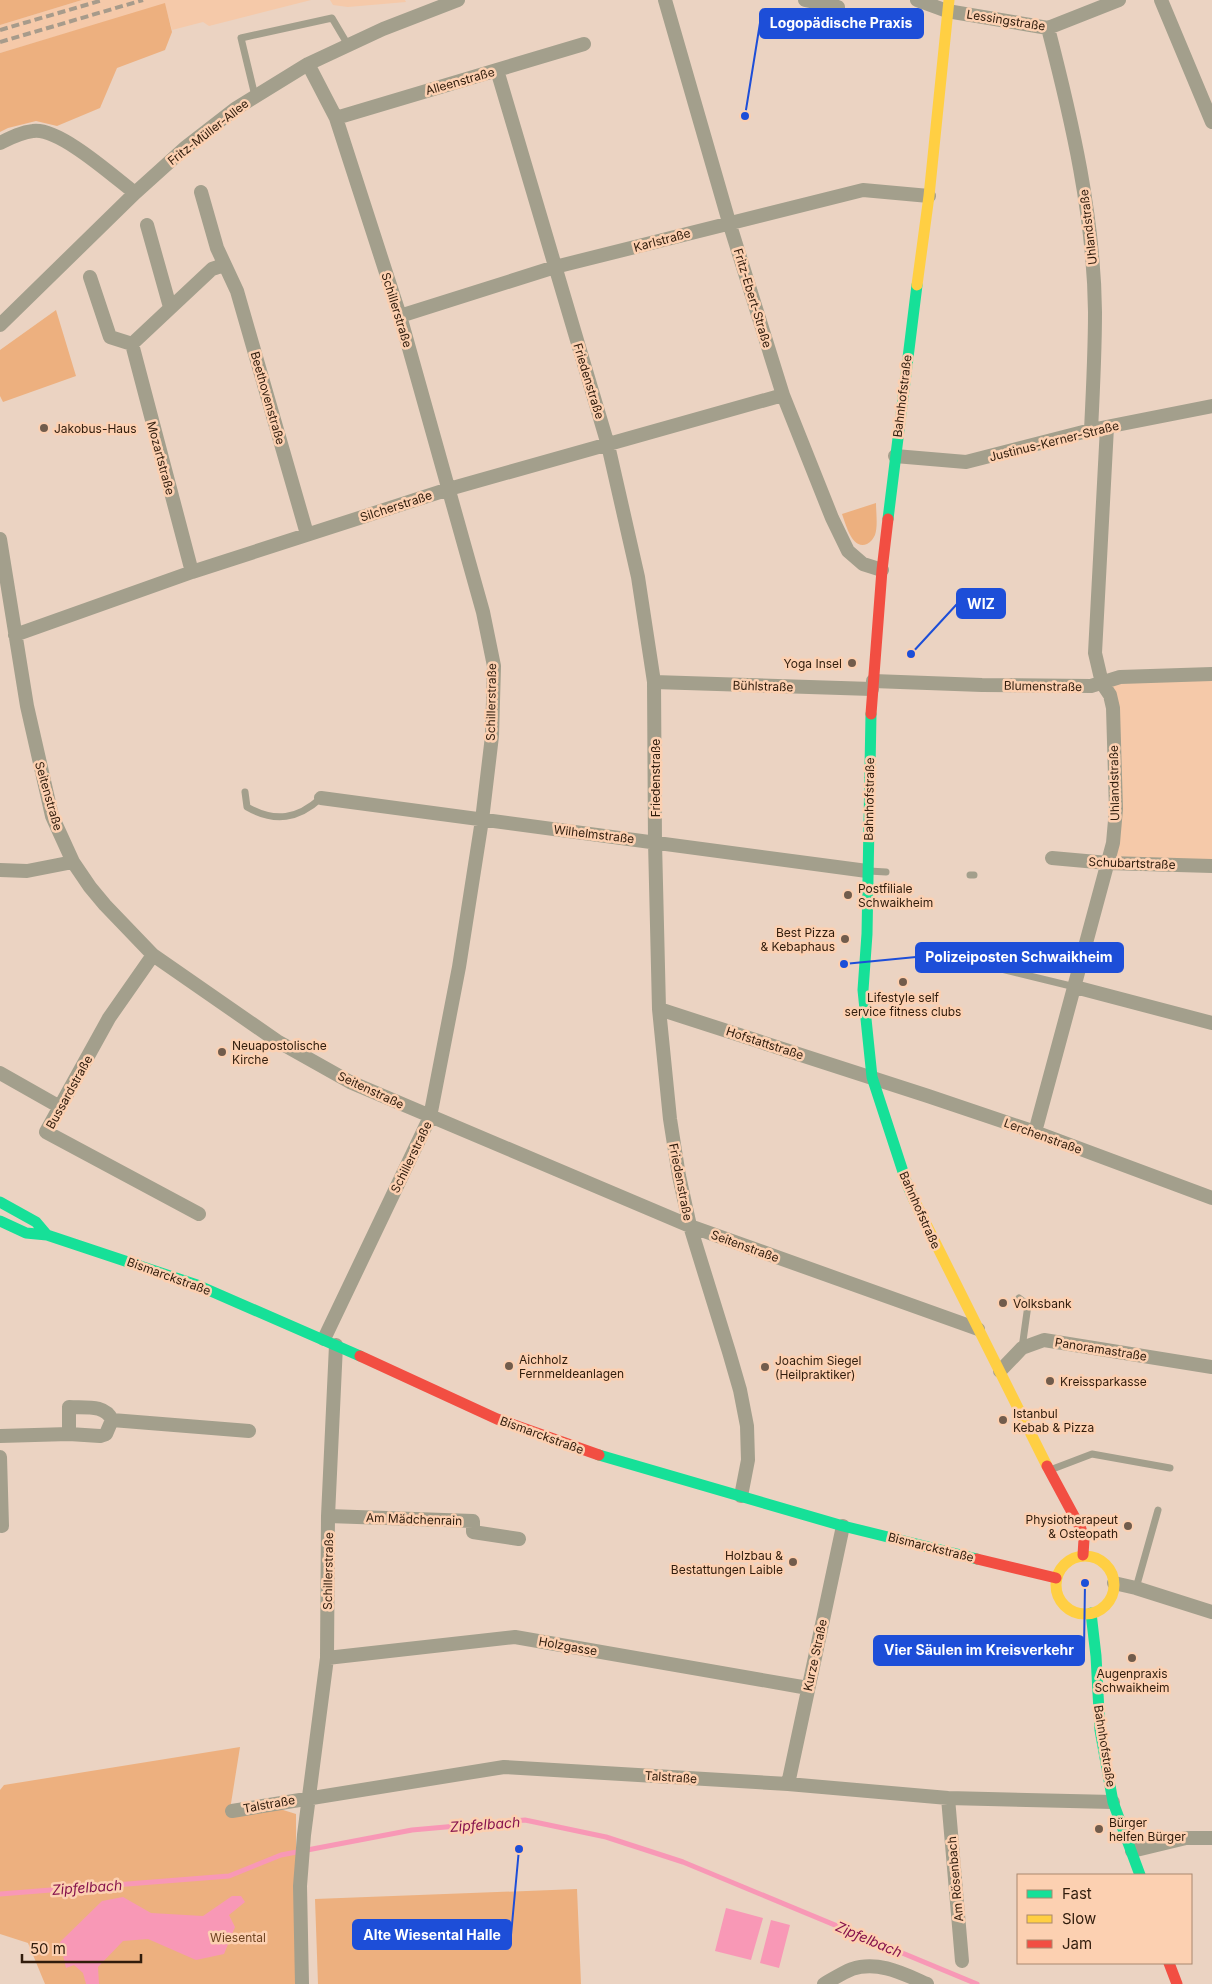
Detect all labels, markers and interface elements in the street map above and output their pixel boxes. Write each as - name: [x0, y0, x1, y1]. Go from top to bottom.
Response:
- street label: Lessingstraße: [965, 6, 1047, 34]
- callout: Logopädische Praxis: [760, 9, 923, 38]
- text: Logopädische Praxis: [770, 14, 912, 31]
- street label: Alleenstraße: [424, 64, 496, 98]
- street label: Fritz-Müller-Allee: [165, 96, 251, 168]
- street label: Uhlandstraße: [1076, 188, 1100, 266]
- street label: Karlstraße: [632, 225, 692, 255]
- street label: Fritz-Ebert-Straße: [731, 246, 775, 350]
- street label: Schillerstraße: [378, 271, 416, 349]
- street label: Friedenstraße: [570, 341, 608, 421]
- street label: Beethovenstraße: [248, 350, 288, 446]
- street label: Bahnhofstraße: [889, 354, 915, 438]
- street label: Justinus-Kerner-Straße: [987, 418, 1121, 464]
- street label: Mozartstraße: [144, 420, 178, 496]
- place label: Jakobus-Haus: [54, 421, 136, 436]
- marker: Jakobus-Haus: [38, 422, 50, 434]
- street label: Silcherstraße: [358, 487, 434, 525]
- callout: WIZ: [957, 589, 1005, 618]
- text: WIZ: [967, 595, 995, 612]
- place label: Yoga Insel: [784, 656, 842, 671]
- marker: Yoga Insel: [846, 657, 858, 669]
- street label: Schillerstraße: [483, 663, 499, 741]
- street label: Bühlstraße: [732, 677, 794, 695]
- street label: Blumenstraße: [1004, 678, 1082, 694]
- street label: Friedenstraße: [648, 739, 663, 817]
- street label: Uhlandstraße: [1106, 745, 1122, 821]
- street label: Bahnhofstraße: [861, 757, 877, 841]
- street label: Seitenstraße: [32, 760, 66, 832]
- street label: Wilhelmstraße: [553, 822, 635, 846]
- street label: Schubartstraße: [1088, 854, 1176, 872]
- place label: Postfiliale Schwaikheim: [858, 881, 933, 910]
- marker: Postfiliale Schwaikheim: [842, 889, 854, 901]
- place label: Best Pizza & Kebaphaus: [760, 925, 835, 954]
- marker: Best Pizza & Kebaphaus: [839, 933, 851, 945]
- callout: Polizeiposten Schwaikheim: [916, 943, 1123, 972]
- text: Polizeiposten Schwaikheim: [925, 948, 1113, 965]
- marker: Lifestyle self service fitness clubs: [897, 976, 909, 988]
- place label: Lifestyle self service fitness clubs: [845, 990, 961, 1019]
- street label: Hofstattstraße: [724, 1023, 806, 1063]
- place label: Neuapostolische Kirche: [232, 1038, 327, 1067]
- marker: Neuapostolische Kirche: [216, 1046, 228, 1058]
- street label: Bussardstraße: [43, 1053, 95, 1131]
- street label: Seitenstraße: [335, 1068, 407, 1112]
- street label: Lerchenstraße: [1002, 1115, 1084, 1157]
- street label: Schillerstraße: [387, 1119, 435, 1195]
- street label: Friedenstraße: [666, 1142, 696, 1222]
- street label: Bahnhofstraße: [896, 1169, 944, 1251]
- street label: Seitenstraße: [709, 1227, 781, 1265]
- street label: Bismarckstraße: [125, 1254, 213, 1298]
- place label: Volksbank: [1013, 1296, 1072, 1311]
- marker: Volksbank: [997, 1297, 1009, 1309]
- street label: Panoramastraße: [1054, 1334, 1148, 1364]
- place label: Aichholz Fernmeldeanlagen: [519, 1352, 624, 1381]
- place label: Joachim Siegel (Heilpraktiker): [775, 1353, 862, 1382]
- marker: Aichholz Fernmeldeanlagen: [503, 1360, 515, 1372]
- marker: Joachim Siegel (Heilpraktiker): [759, 1361, 771, 1373]
- place label: Kreissparkasse: [1060, 1374, 1147, 1389]
- marker: Kreissparkasse: [1044, 1375, 1056, 1387]
- place label: Istanbul Kebab & Pizza: [1013, 1406, 1094, 1435]
- street label: Bismarckstraße: [498, 1413, 586, 1457]
- marker: Istanbul Kebab & Pizza: [997, 1414, 1009, 1426]
- street label: Am Mädchenrain: [366, 1510, 462, 1528]
- place label: Physiotherapeut & Osteopath: [1026, 1512, 1118, 1541]
- marker: Physiotherapeut & Osteopath: [1122, 1520, 1134, 1532]
- street label: Bismarckstraße: [886, 1529, 976, 1565]
- street label: Schillerstraße: [320, 1532, 336, 1610]
- place label: Holzbau & Bestattungen Laible: [671, 1548, 783, 1577]
- marker: Holzbau & Bestattungen Laible: [787, 1556, 799, 1568]
- street label: Kurze Straße: [800, 1618, 830, 1692]
- street label: Holzgasse: [538, 1633, 598, 1659]
- callout: Vier Säulen im Kreisverkehr: [874, 1636, 1084, 1665]
- text: Vier Säulen im Kreisverkehr: [884, 1641, 1074, 1658]
- marker: Augenpraxis Schwaikheim: [1126, 1652, 1138, 1664]
- place label: Augenpraxis Schwaikheim: [1094, 1666, 1170, 1695]
- street label: Bahnhofstraße: [1091, 1704, 1119, 1788]
- street label: Talstraße: [644, 1768, 698, 1786]
- street label: Talstraße: [242, 1792, 296, 1816]
- water label: Zipfelbach: [449, 1813, 521, 1835]
- place label: Bürger helfen Bürger: [1109, 1815, 1186, 1844]
- marker: Bürger helfen Bürger: [1093, 1823, 1105, 1835]
- street label: Am Rösenbach: [944, 1836, 966, 1922]
- legend: [1017, 1874, 1192, 1964]
- water label: Zipfelbach: [51, 1876, 123, 1898]
- text: Fast: [1062, 1884, 1092, 1903]
- text: Slow: [1062, 1909, 1096, 1928]
- water label: Zipfelbach: [833, 1917, 905, 1961]
- callout: Alte Wiesental Halle: [353, 1920, 511, 1949]
- text: Alte Wiesental Halle: [363, 1926, 501, 1943]
- park label: Wiesental: [210, 1930, 266, 1945]
- scale bar: [22, 1932, 141, 1964]
- text: Jam: [1062, 1934, 1092, 1953]
- text: 50 m: [30, 1939, 66, 1958]

